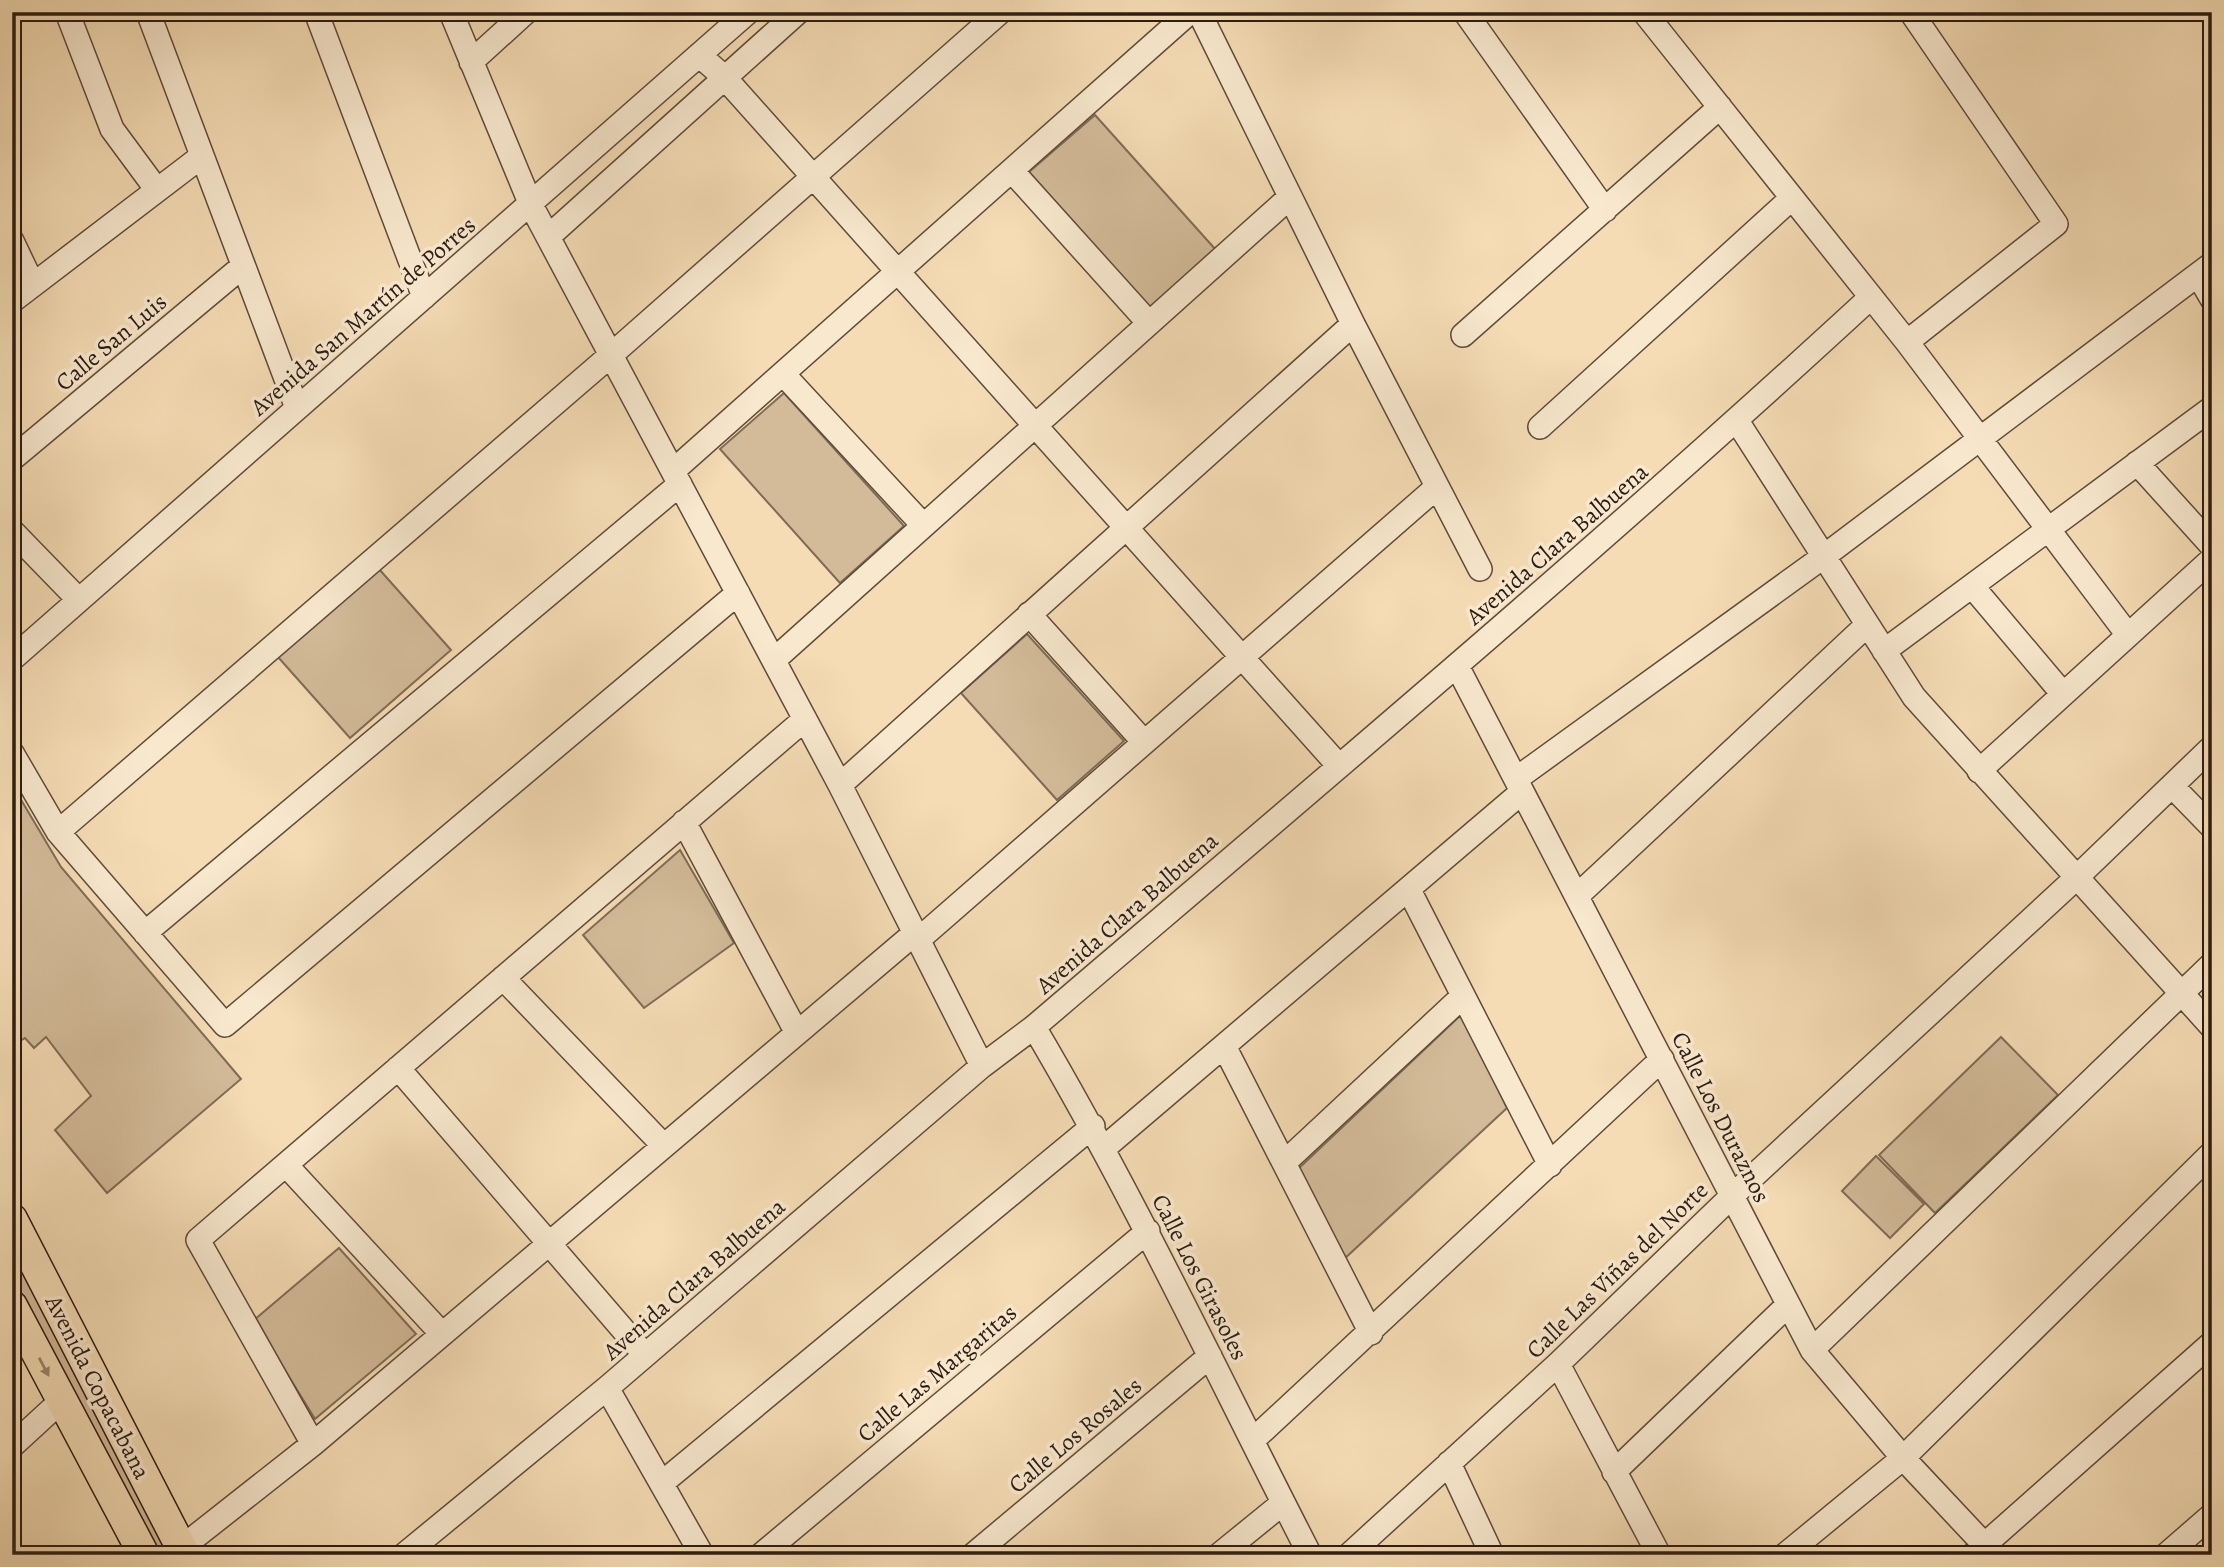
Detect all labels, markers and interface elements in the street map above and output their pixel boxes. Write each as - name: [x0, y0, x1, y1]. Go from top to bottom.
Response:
- street label: Avenida San Martín de Porres: [243, 209, 482, 423]
- street label: Calle San Luis: [48, 286, 174, 398]
- street label: Avenida Clara Balbuena: [1458, 455, 1656, 633]
- street label: Avenida Clara Balbuena: [1028, 824, 1226, 1002]
- street label: Calle Los Duraznos: [1664, 1026, 1778, 1208]
- street label: Calle Las Viñas del Norte: [1519, 1175, 1715, 1365]
- street label: Calle Los Girasoles: [1144, 1189, 1256, 1365]
- street label: Avenida Clara Balbuena: [595, 1190, 793, 1368]
- street label: Avenida Copacabana: [37, 1289, 159, 1485]
- street label: Calle Las Margaritas: [850, 1297, 1024, 1449]
- one-way arrow: [38, 1357, 49, 1377]
- street label: Calle Los Rosales: [1002, 1370, 1148, 1500]

